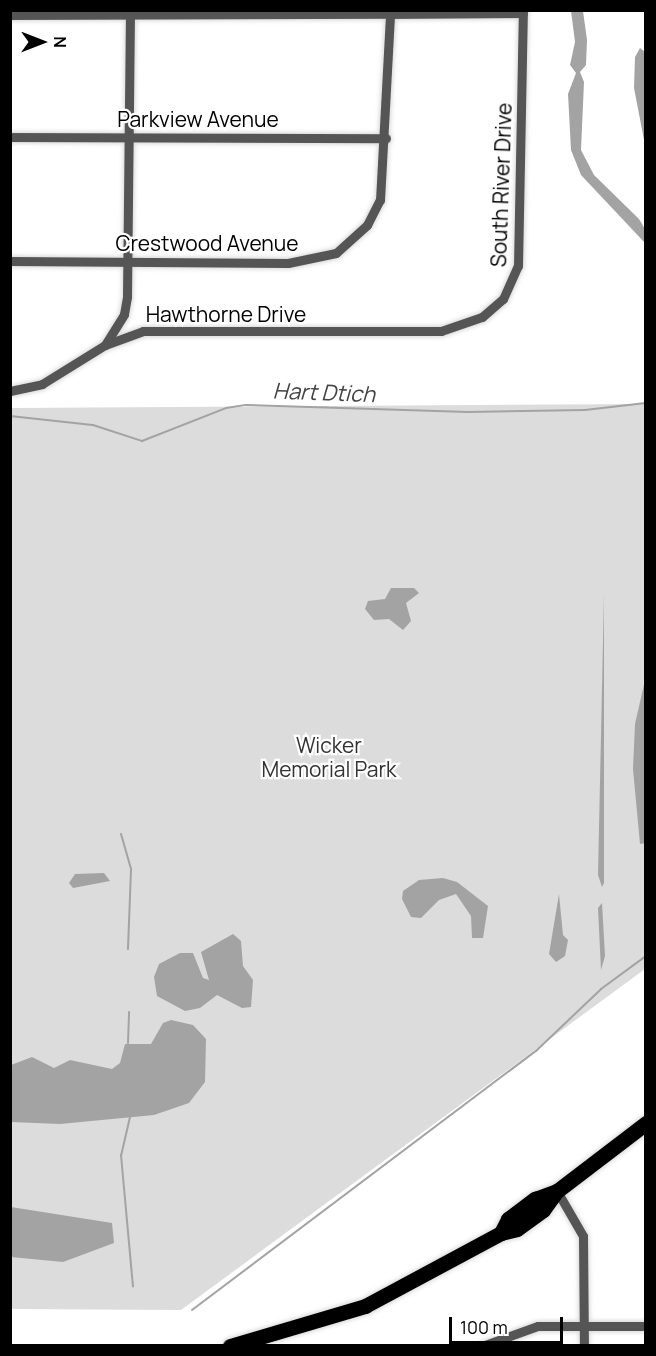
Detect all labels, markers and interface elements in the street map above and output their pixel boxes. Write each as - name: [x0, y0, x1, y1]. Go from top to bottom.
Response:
- north arrow: [12, 12, 72, 72]
- text: N: [49, 36, 71, 48]
- street label: South River Drive: [486, 102, 516, 268]
- street label: Parkview Avenue: [117, 106, 279, 132]
- street label: Crestwood Avenue: [115, 230, 299, 256]
- street label: Hawthorne Drive: [146, 301, 306, 327]
- water label: Hart Dtich: [272, 378, 376, 408]
- park label: Wicker Memorial Park: [262, 732, 396, 782]
- scale bar: [452, 1305, 566, 1343]
- text: 100 m: [460, 1315, 508, 1339]

